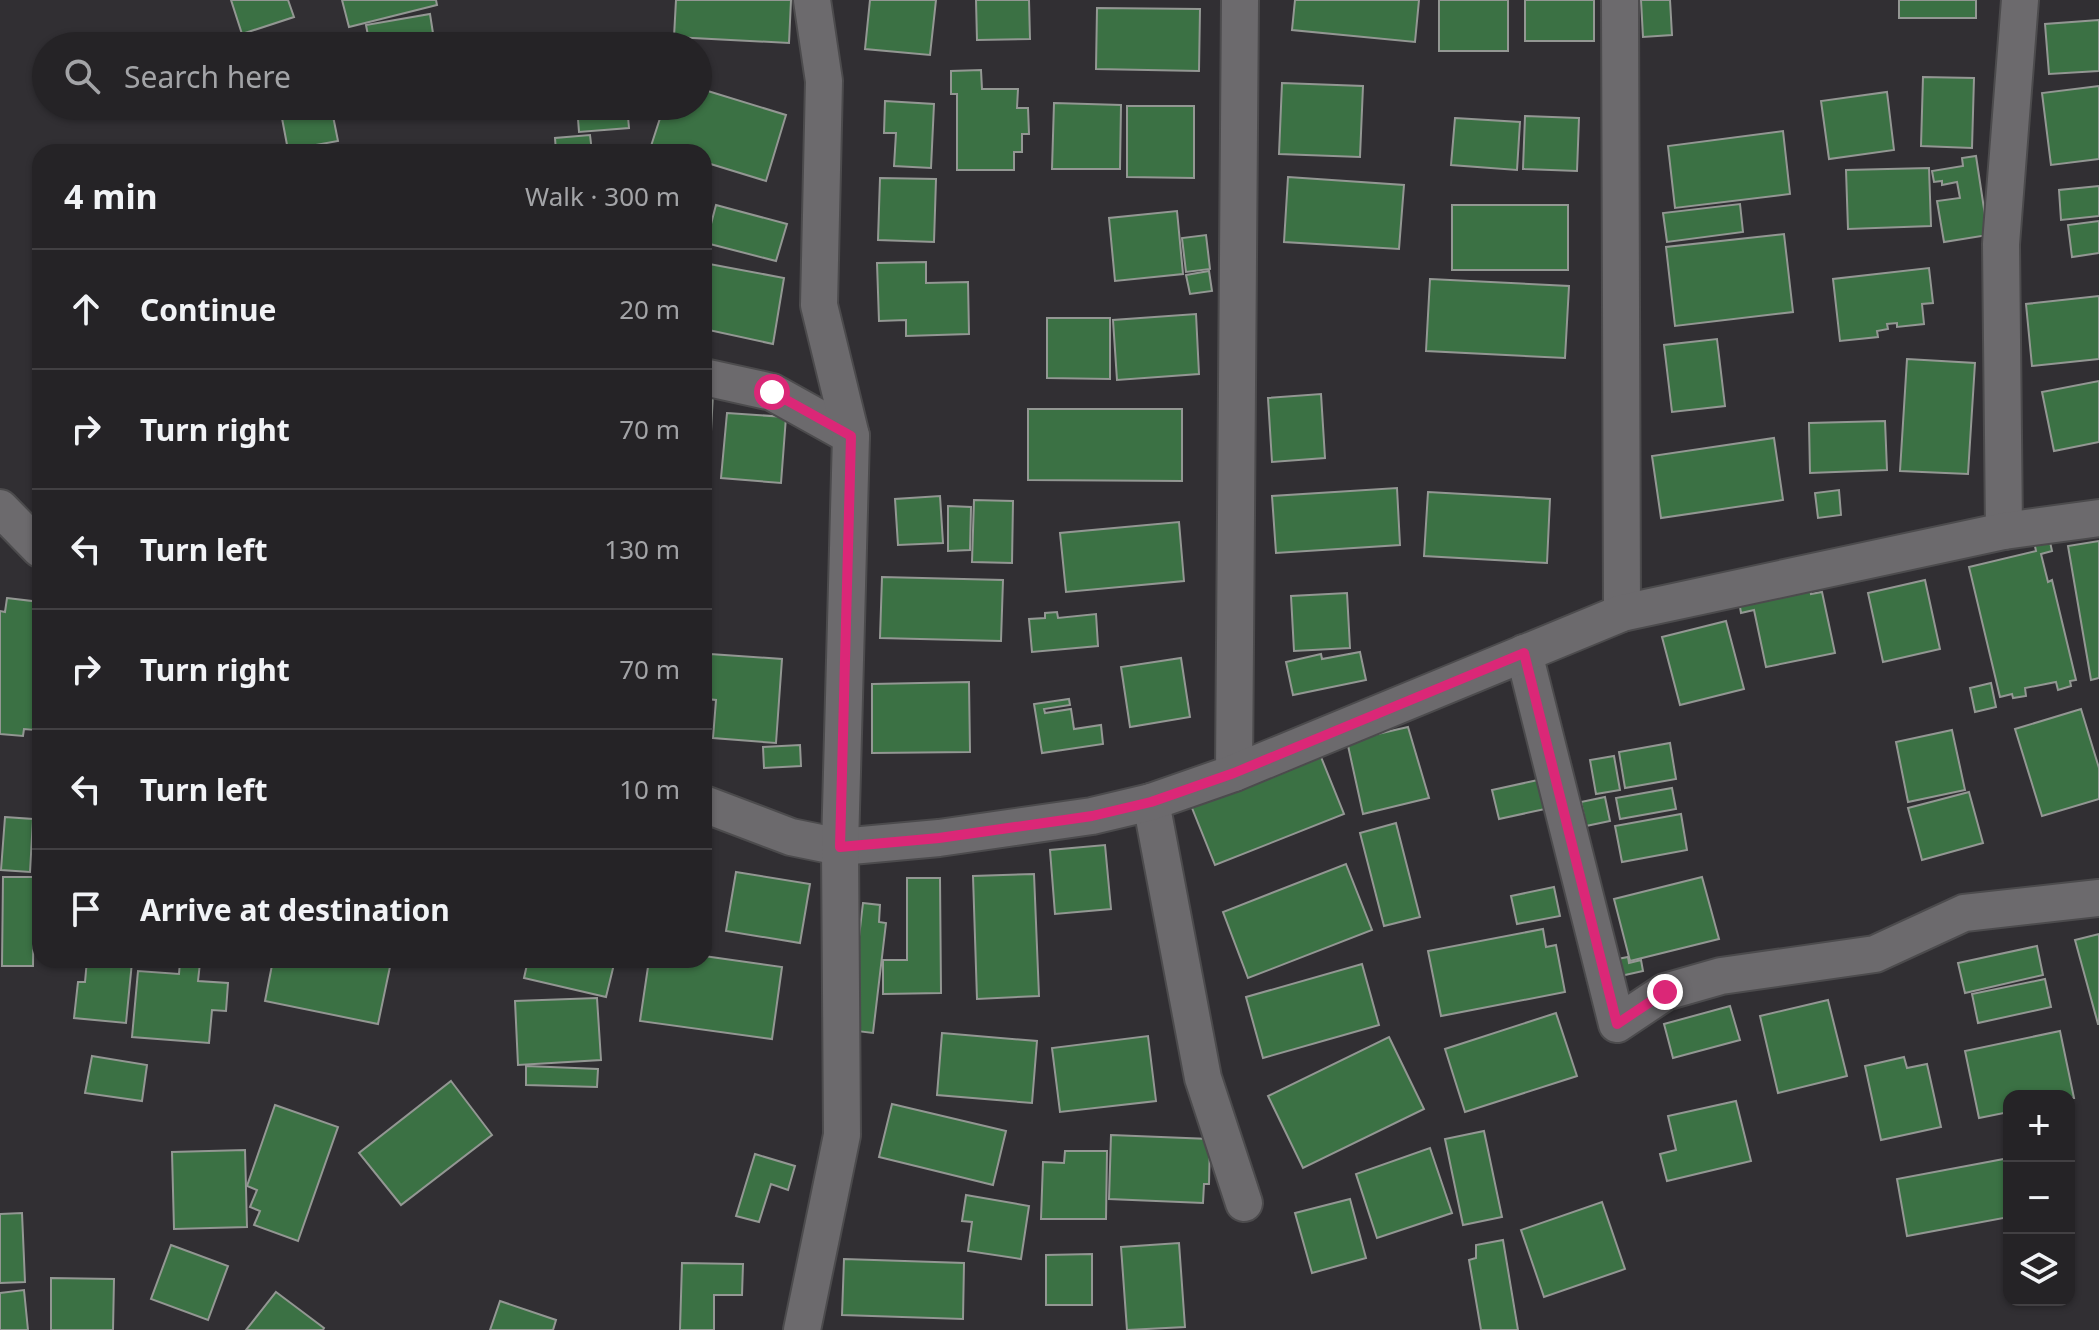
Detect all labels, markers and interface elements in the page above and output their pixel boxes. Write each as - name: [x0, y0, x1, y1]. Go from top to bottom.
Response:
- search box: [32, 32, 712, 120]
- icon: search: [60, 54, 104, 98]
- text: Search here: [124, 56, 291, 97]
- text: 4 min: [64, 173, 158, 219]
- text: Walk · 300 m: [525, 178, 680, 214]
- icon: ahead: [64, 287, 108, 331]
- text: Continue: [140, 289, 276, 330]
- text: 20 m: [619, 291, 680, 327]
- route start: [754, 374, 790, 410]
- icon: right: [64, 407, 108, 451]
- text: Turn right: [140, 409, 290, 450]
- text: 70 m: [619, 411, 680, 447]
- icon: left: [64, 527, 108, 571]
- text: Turn left: [140, 529, 268, 570]
- text: 130 m: [604, 531, 680, 567]
- icon: right: [64, 647, 108, 691]
- text: Turn right: [140, 649, 290, 690]
- text: 70 m: [619, 651, 680, 687]
- icon: left: [64, 767, 108, 811]
- text: Turn left: [140, 769, 268, 810]
- text: 10 m: [619, 771, 680, 807]
- icon: arrive: [64, 887, 108, 931]
- text: Arrive at destination: [140, 889, 450, 930]
- route end: [1647, 974, 1683, 1010]
- map controls: [2003, 1090, 2075, 1306]
- button: +: [2003, 1090, 2075, 1162]
- button: −: [2003, 1162, 2075, 1234]
- button: layers: [2003, 1234, 2075, 1306]

